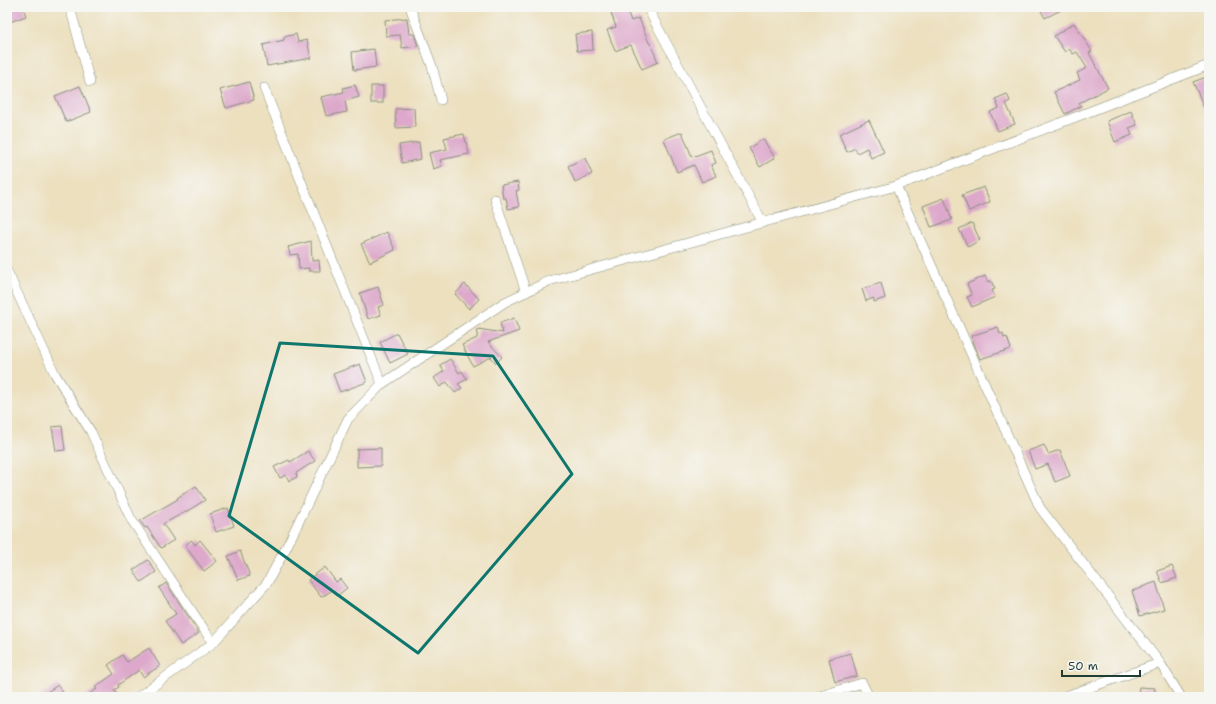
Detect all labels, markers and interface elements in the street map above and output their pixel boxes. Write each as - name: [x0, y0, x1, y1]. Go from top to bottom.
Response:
- scale bar: [1062, 652, 1140, 678]
- text: 50 m: [1068, 658, 1098, 674]

